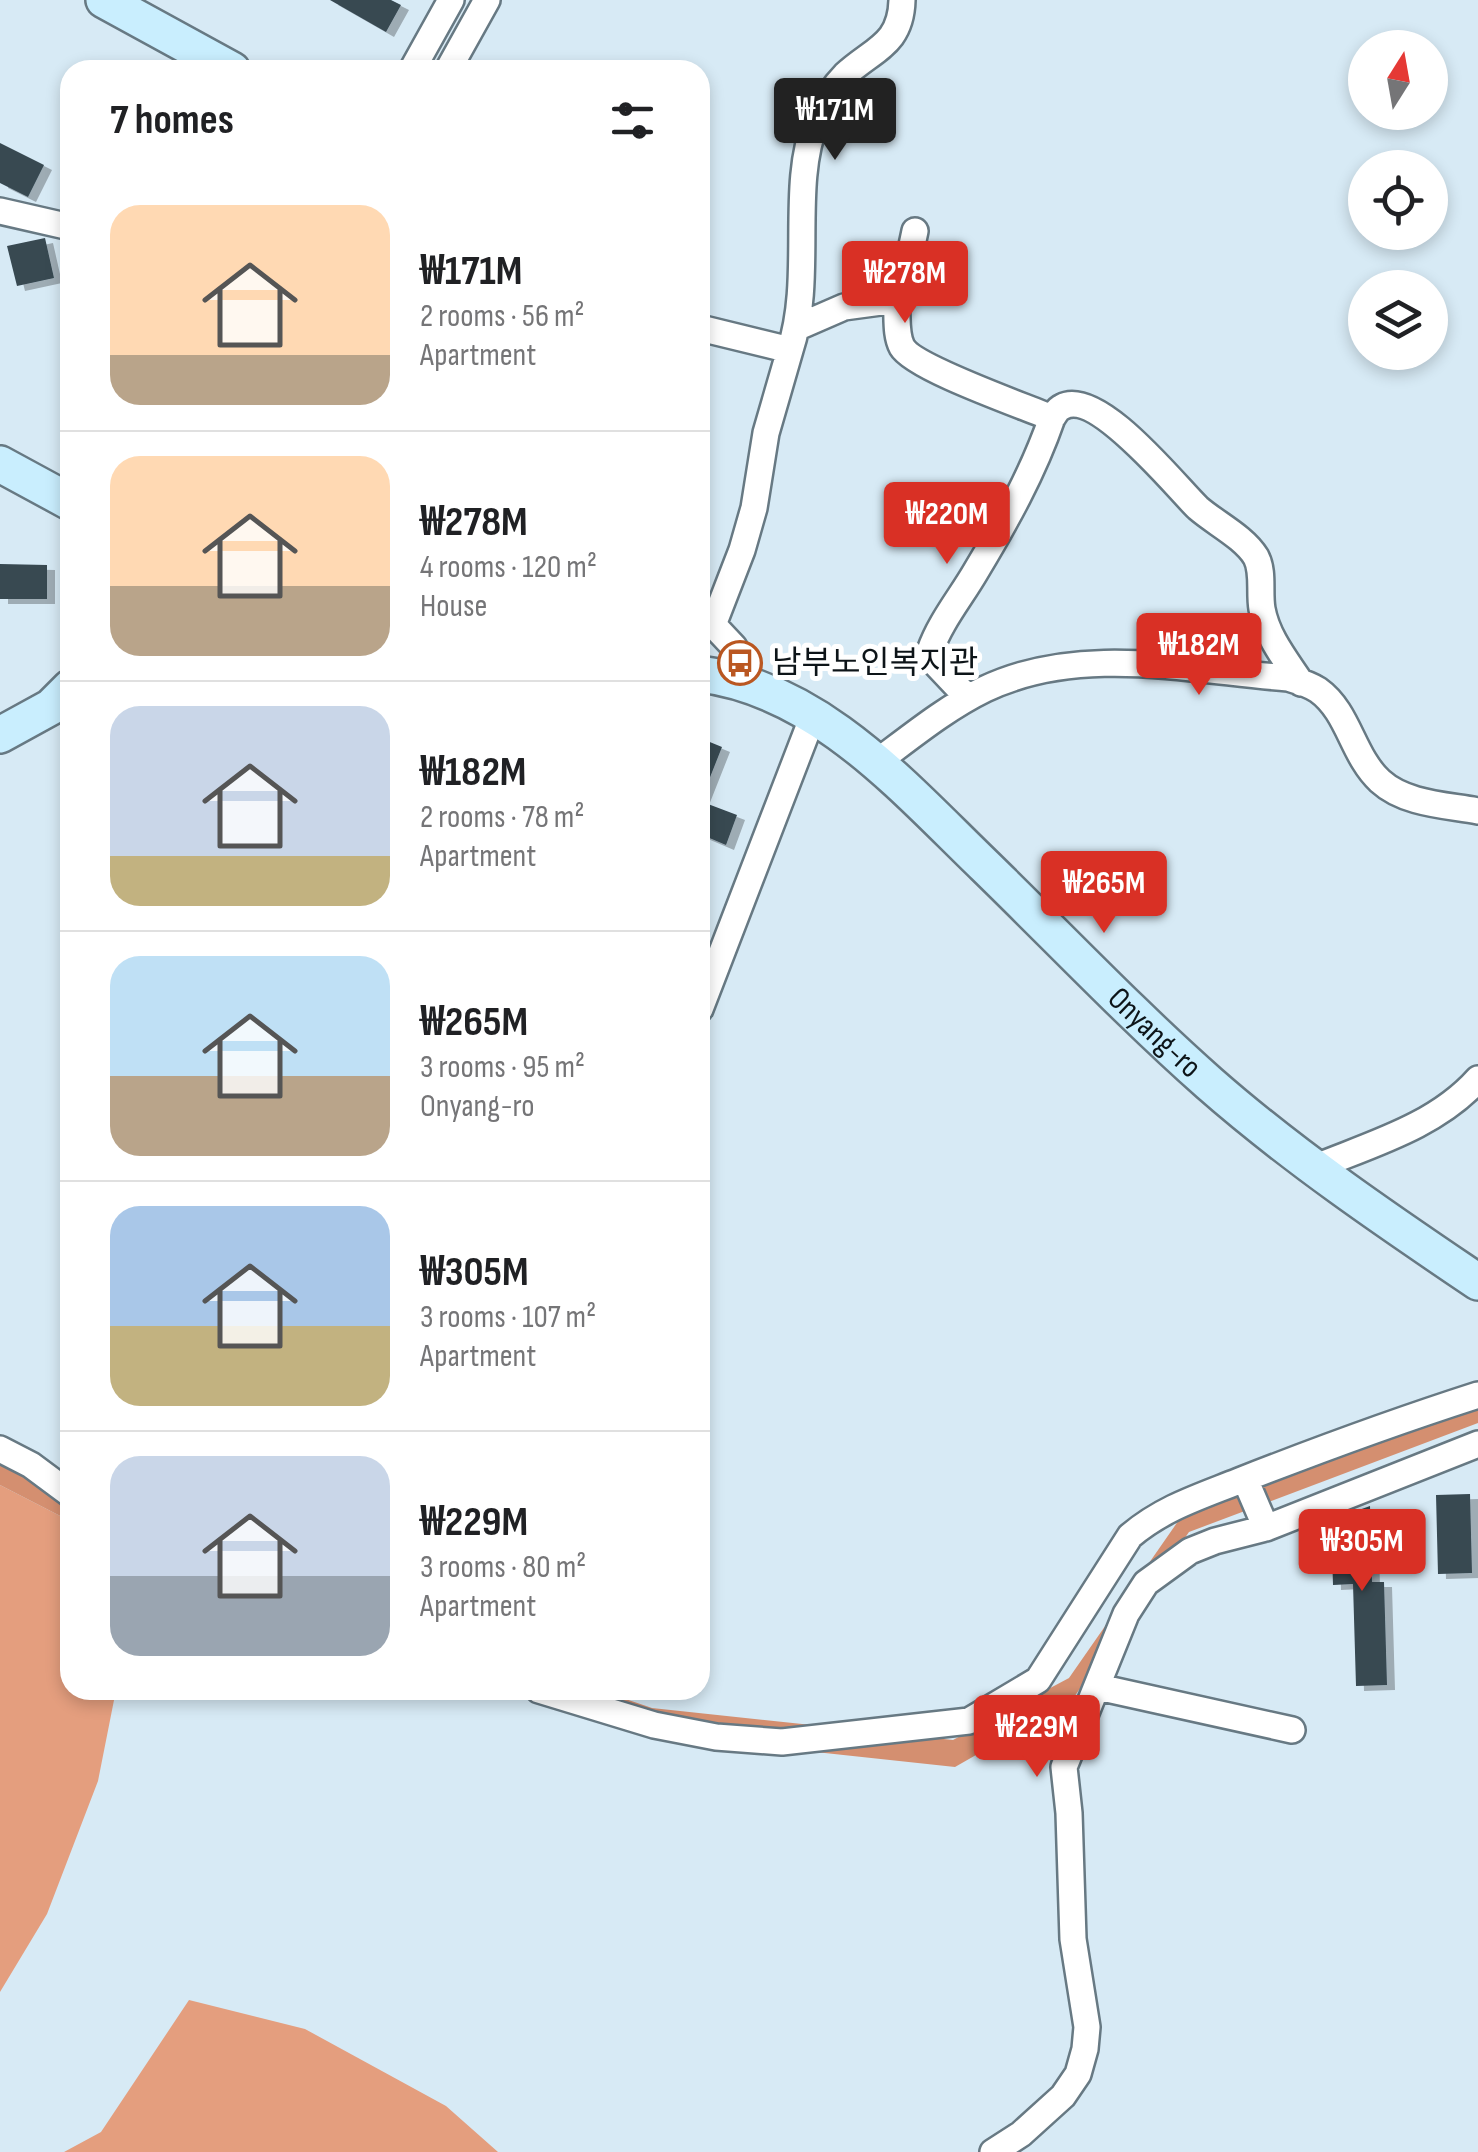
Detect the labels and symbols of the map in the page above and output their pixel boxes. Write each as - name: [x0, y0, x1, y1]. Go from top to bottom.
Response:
- north arrow: [1348, 30, 1448, 130]
- pin: ₩171M: [765, 78, 905, 163]
- pin: ₩278M: [835, 241, 975, 326]
- pin: ₩220M: [877, 482, 1017, 567]
- pin: ₩182M: [1129, 613, 1269, 698]
- bus stop icon: 남부노인복지관: [717, 640, 763, 686]
- place label: 남부노인복지관: [772, 644, 978, 683]
- pin: ₩265M: [1034, 851, 1174, 936]
- street label: Onyang-ro: [1100, 979, 1209, 1086]
- pin: ₩305M: [1292, 1509, 1432, 1594]
- pin: ₩229M: [967, 1695, 1107, 1780]

